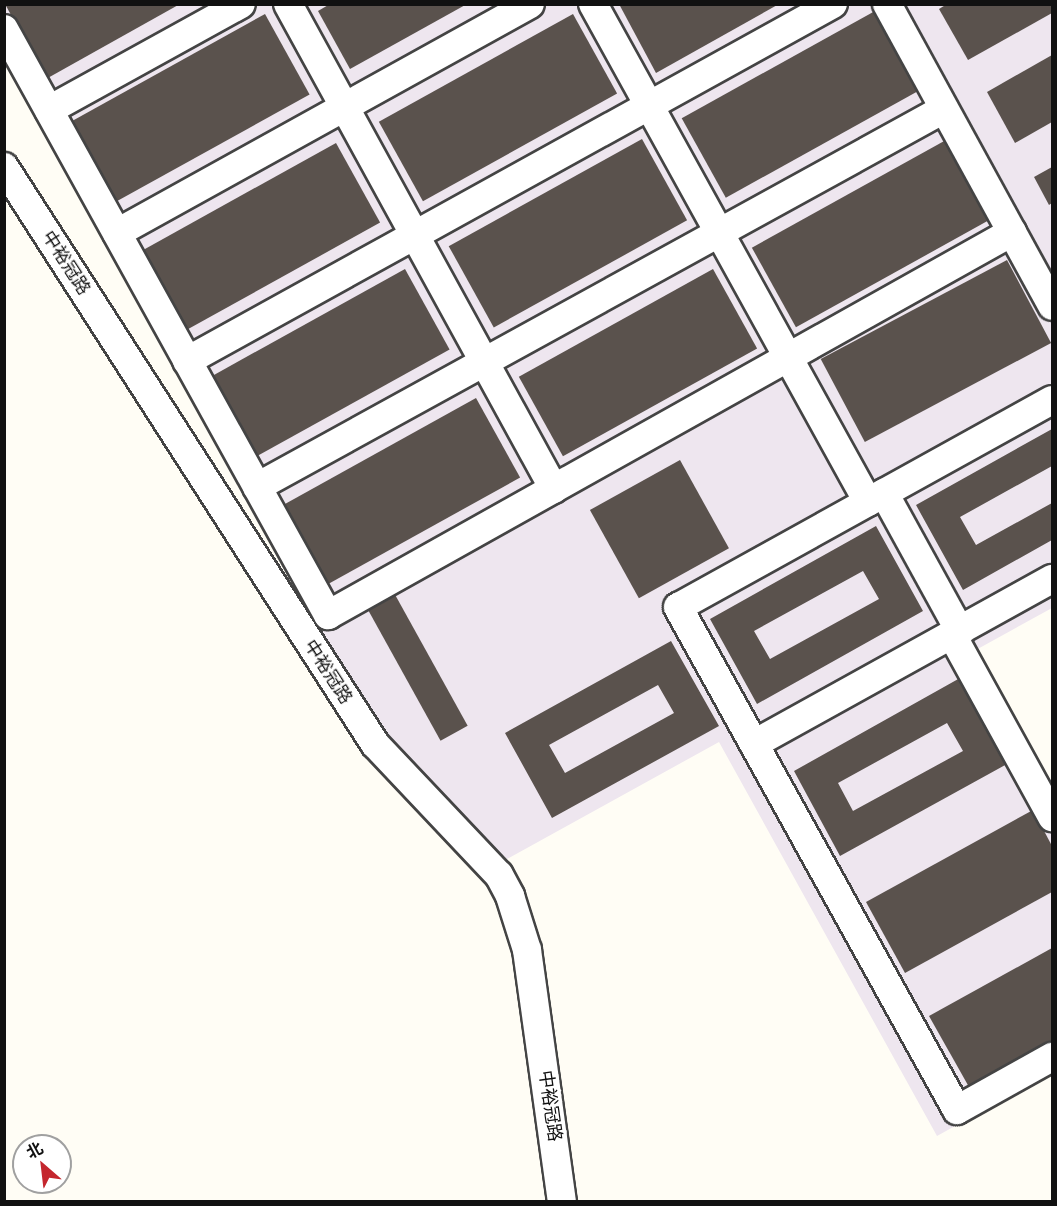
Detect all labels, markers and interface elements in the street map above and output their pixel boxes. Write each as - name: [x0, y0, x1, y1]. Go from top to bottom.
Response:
- street label: 中裕冠路: [37, 227, 95, 299]
- street label: 中裕冠路: [299, 636, 357, 708]
- street label: 中裕冠路: [534, 1069, 566, 1143]
- north arrow: [12, 1134, 72, 1194]
- text: 北: [23, 1137, 46, 1162]

